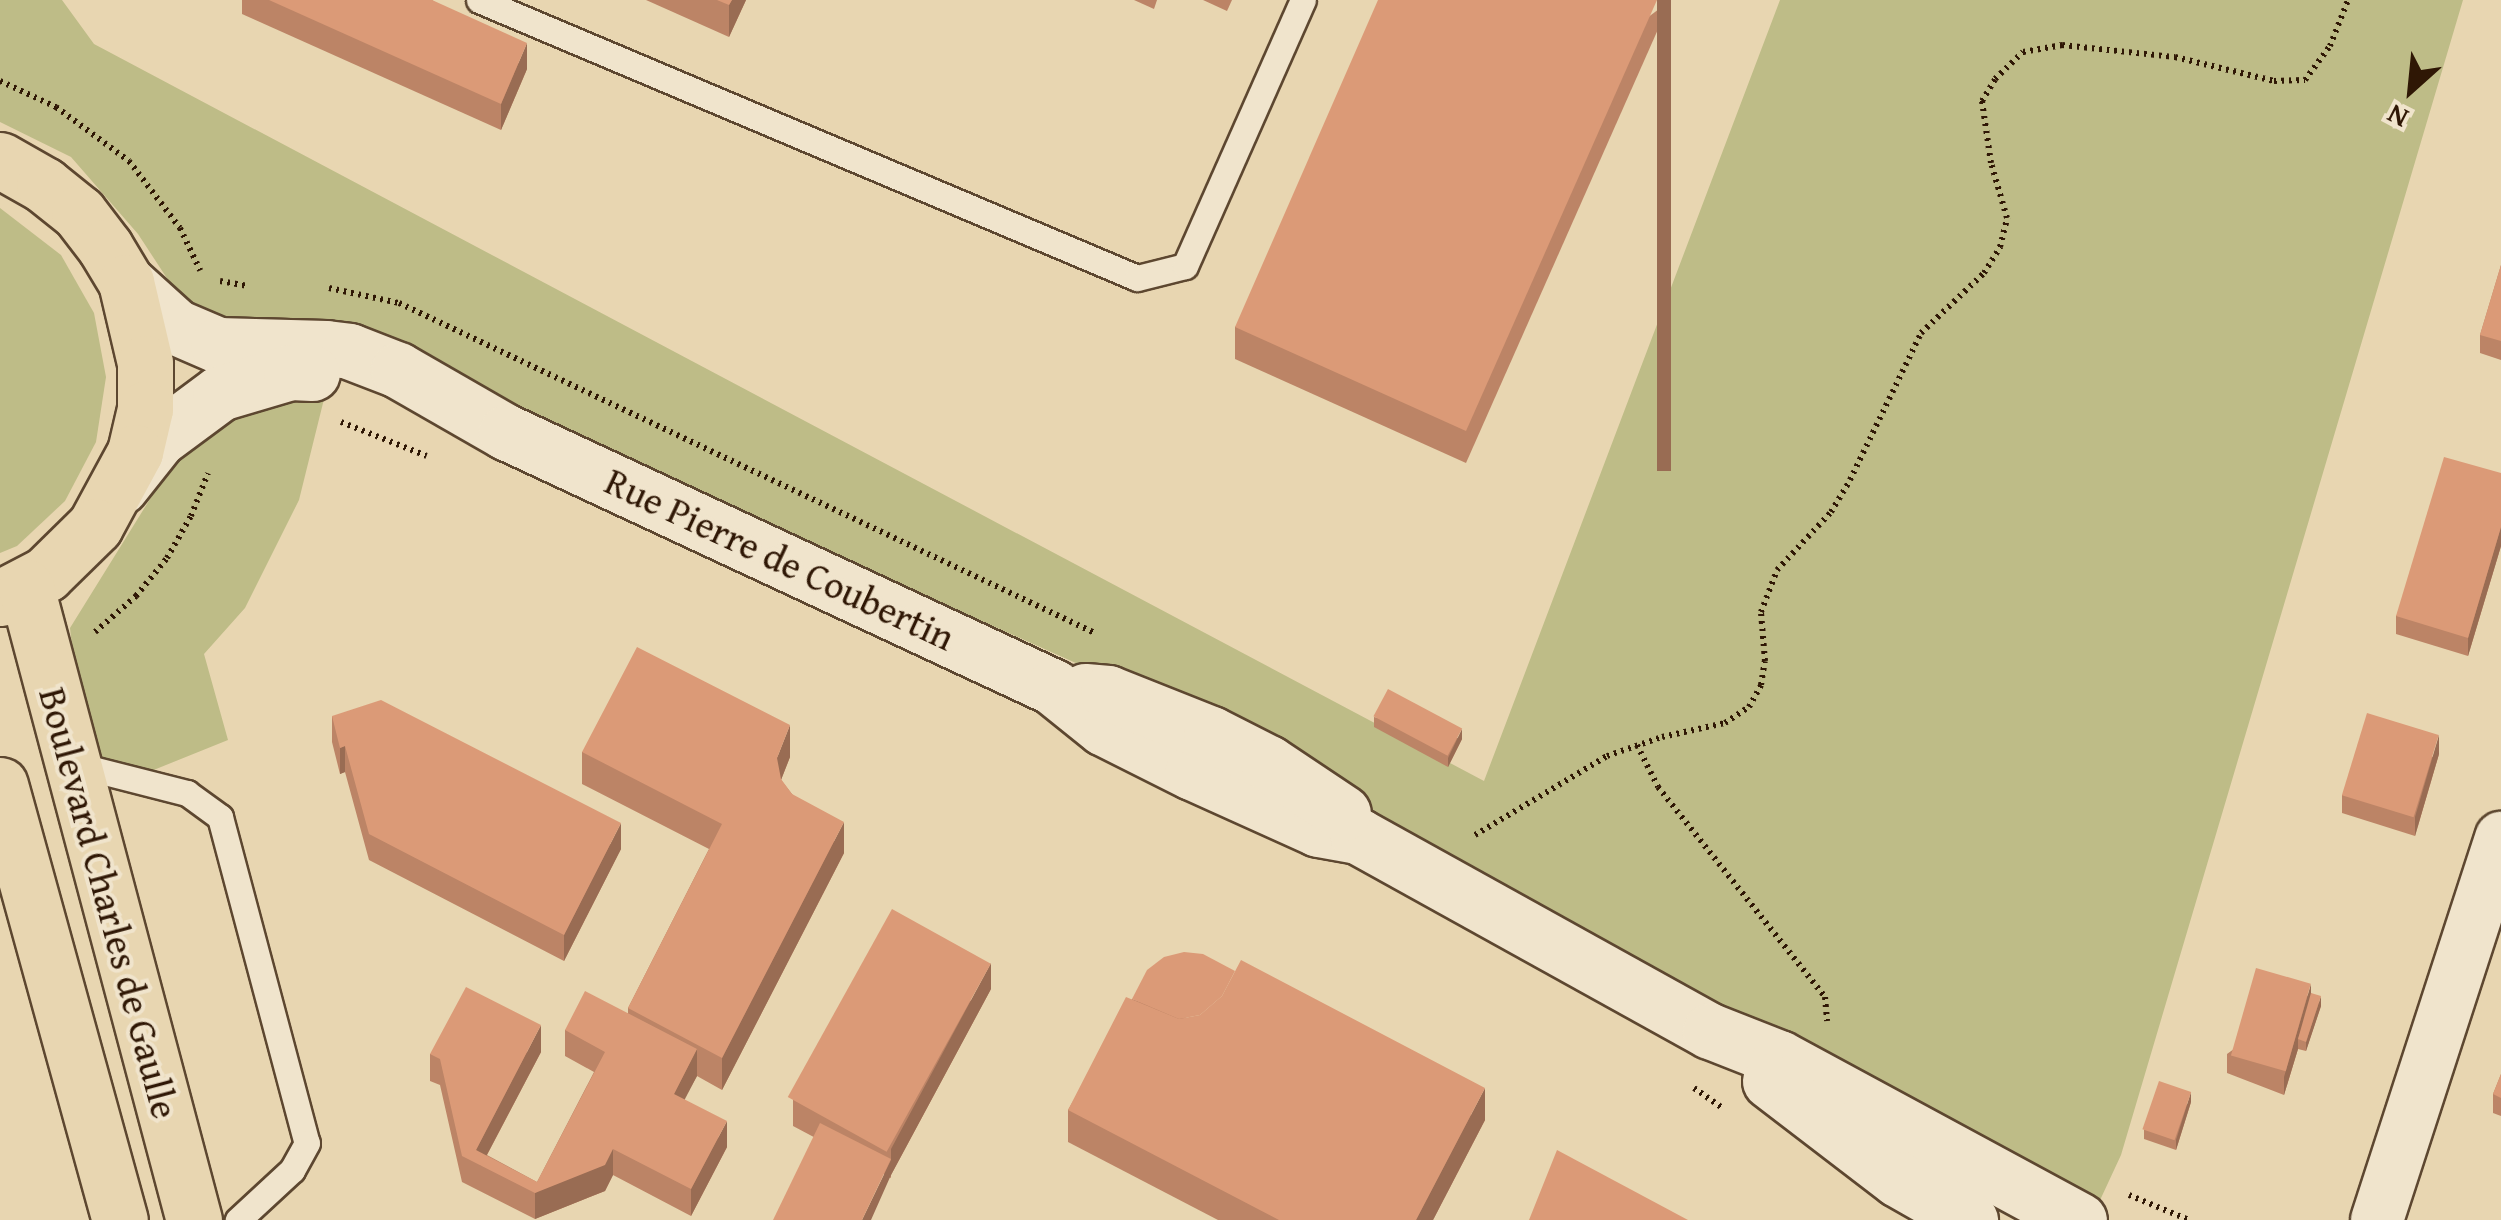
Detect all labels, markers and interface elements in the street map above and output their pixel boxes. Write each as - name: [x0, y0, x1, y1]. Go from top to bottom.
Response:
- north arrow: [2361, 40, 2461, 140]
- text: N: [2380, 95, 2415, 140]
- street label: Rue Pierre de Coubertin: [598, 458, 962, 660]
- street label: Boulevard Charles de Gaulle: [29, 683, 189, 1123]

